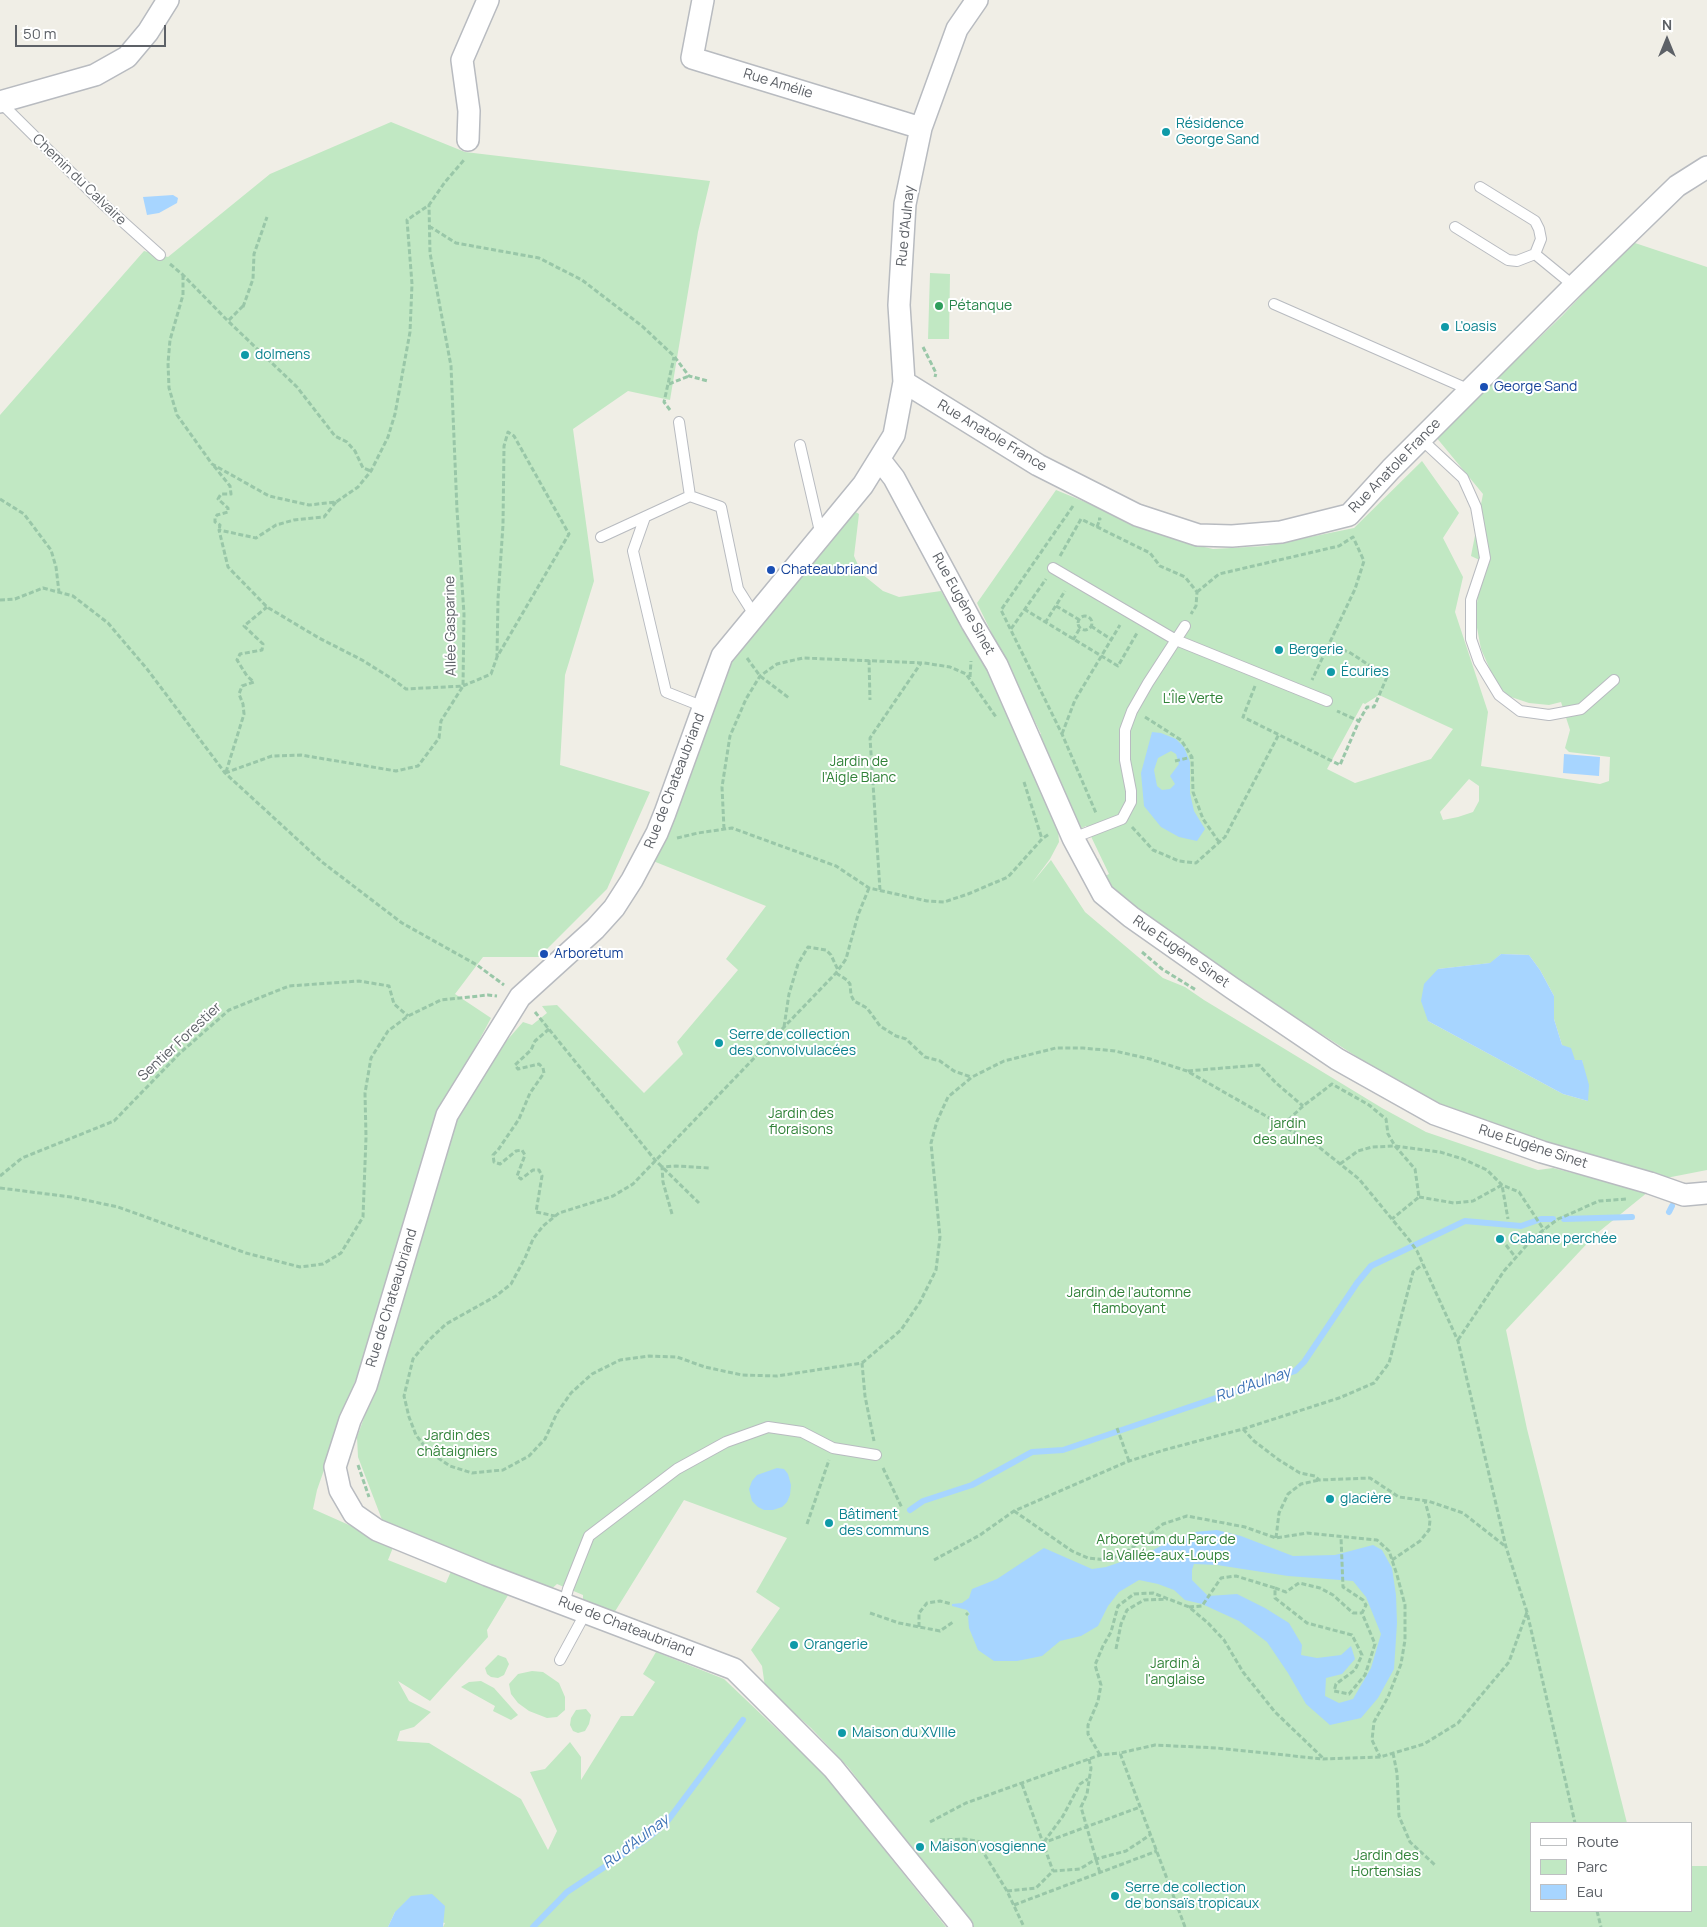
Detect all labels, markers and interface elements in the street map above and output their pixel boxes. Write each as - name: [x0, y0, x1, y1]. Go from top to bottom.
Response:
- scale bar: [18, 15, 169, 47]
- north arrow: [1642, 15, 1692, 65]
- text: N: [1662, 15, 1672, 34]
- text: 50 m: [23, 23, 57, 44]
- street label: Rue Amélie: [741, 65, 815, 103]
- place label: Résidence George Sand: [1176, 116, 1259, 148]
- marker: Résidence George Sand: [1160, 126, 1172, 138]
- street label: Chemin du Calvaire: [29, 131, 129, 229]
- street label: Rue d'Aulnay: [893, 185, 919, 267]
- place label: Pétanque: [949, 298, 1012, 314]
- marker: Pétanque: [933, 300, 945, 312]
- place label: L'oasis: [1455, 319, 1497, 335]
- marker: L'oasis: [1439, 321, 1451, 333]
- place label: dolmens: [255, 347, 310, 363]
- marker: dolmens: [239, 349, 251, 361]
- place label: George Sand: [1494, 379, 1577, 395]
- marker: George Sand: [1478, 381, 1490, 393]
- street label: Rue Anatole France: [934, 397, 1050, 475]
- street label: Rue Anatole France: [1346, 415, 1444, 517]
- street label: Rue Eugène Sinet: [928, 550, 998, 658]
- place label: Chateaubriand: [781, 562, 878, 578]
- marker: Chateaubriand: [765, 564, 777, 576]
- street label: Allée Gasparine: [442, 576, 460, 676]
- place label: Bergerie: [1289, 642, 1344, 658]
- marker: Bergerie: [1273, 644, 1285, 656]
- place label: Écuries: [1341, 664, 1389, 680]
- marker: Écuries: [1325, 666, 1337, 678]
- park label: L'Île Verte: [1163, 691, 1223, 707]
- street label: Rue de Chateaubriand: [641, 711, 709, 851]
- park label: Jardin de l’Aigle Blanc: [822, 754, 896, 786]
- street label: Rue Eugène Sinet: [1130, 912, 1232, 992]
- place label: Arboretum: [554, 946, 623, 962]
- marker: Arboretum: [538, 948, 550, 960]
- street label: Sentier Forestier: [135, 999, 225, 1085]
- place label: Serre de collection des convolvulacées: [729, 1027, 856, 1060]
- marker: Serre de collection des convolvulacées: [713, 1037, 725, 1049]
- park label: Jardin des floraisons: [768, 1106, 834, 1138]
- park label: jardin des aulnes: [1253, 1116, 1323, 1148]
- street label: Rue Eugène Sinet: [1476, 1121, 1590, 1173]
- street label: Rue de Chateaubriand: [363, 1227, 421, 1369]
- place label: Cabane perchée: [1510, 1231, 1617, 1247]
- marker: Cabane perchée: [1494, 1233, 1506, 1245]
- park label: Jardin de l'automne flamboyant: [1067, 1285, 1191, 1318]
- water label: Ru d'Aulnay: [1213, 1364, 1293, 1406]
- park label: Jardin des châtaigniers: [417, 1428, 497, 1460]
- place label: glacière: [1340, 1491, 1391, 1507]
- marker: glacière: [1324, 1493, 1336, 1505]
- place label: Bâtiment des communs: [839, 1507, 929, 1540]
- marker: Bâtiment des communs: [823, 1517, 835, 1529]
- park label: Arboretum du Parc de la Vallée-aux-Loups: [1096, 1532, 1236, 1564]
- street label: Rue de Chateaubriand: [556, 1593, 696, 1661]
- place label: Orangerie: [804, 1637, 868, 1653]
- marker: Orangerie: [788, 1639, 800, 1651]
- park label: Jardin à l'anglaise: [1145, 1656, 1205, 1688]
- place label: Maison du XVIIIe: [852, 1725, 956, 1741]
- marker: Maison du XVIIIe: [836, 1727, 848, 1739]
- water label: Ru d'Aulnay: [599, 1811, 673, 1873]
- legend: [1530, 1822, 1692, 1912]
- text: Route: [1577, 1831, 1619, 1852]
- place label: Maison vosgienne: [930, 1839, 1046, 1855]
- marker: Maison vosgienne: [914, 1841, 926, 1853]
- park label: Jardin des Hortensias: [1351, 1848, 1421, 1880]
- text: Parc: [1577, 1856, 1608, 1877]
- place label: Serre de collection de bonsaïs tropicaux: [1125, 1880, 1259, 1912]
- text: Eau: [1577, 1881, 1603, 1902]
- marker: Serre de collection de bonsaïs tropicaux: [1109, 1890, 1121, 1902]

